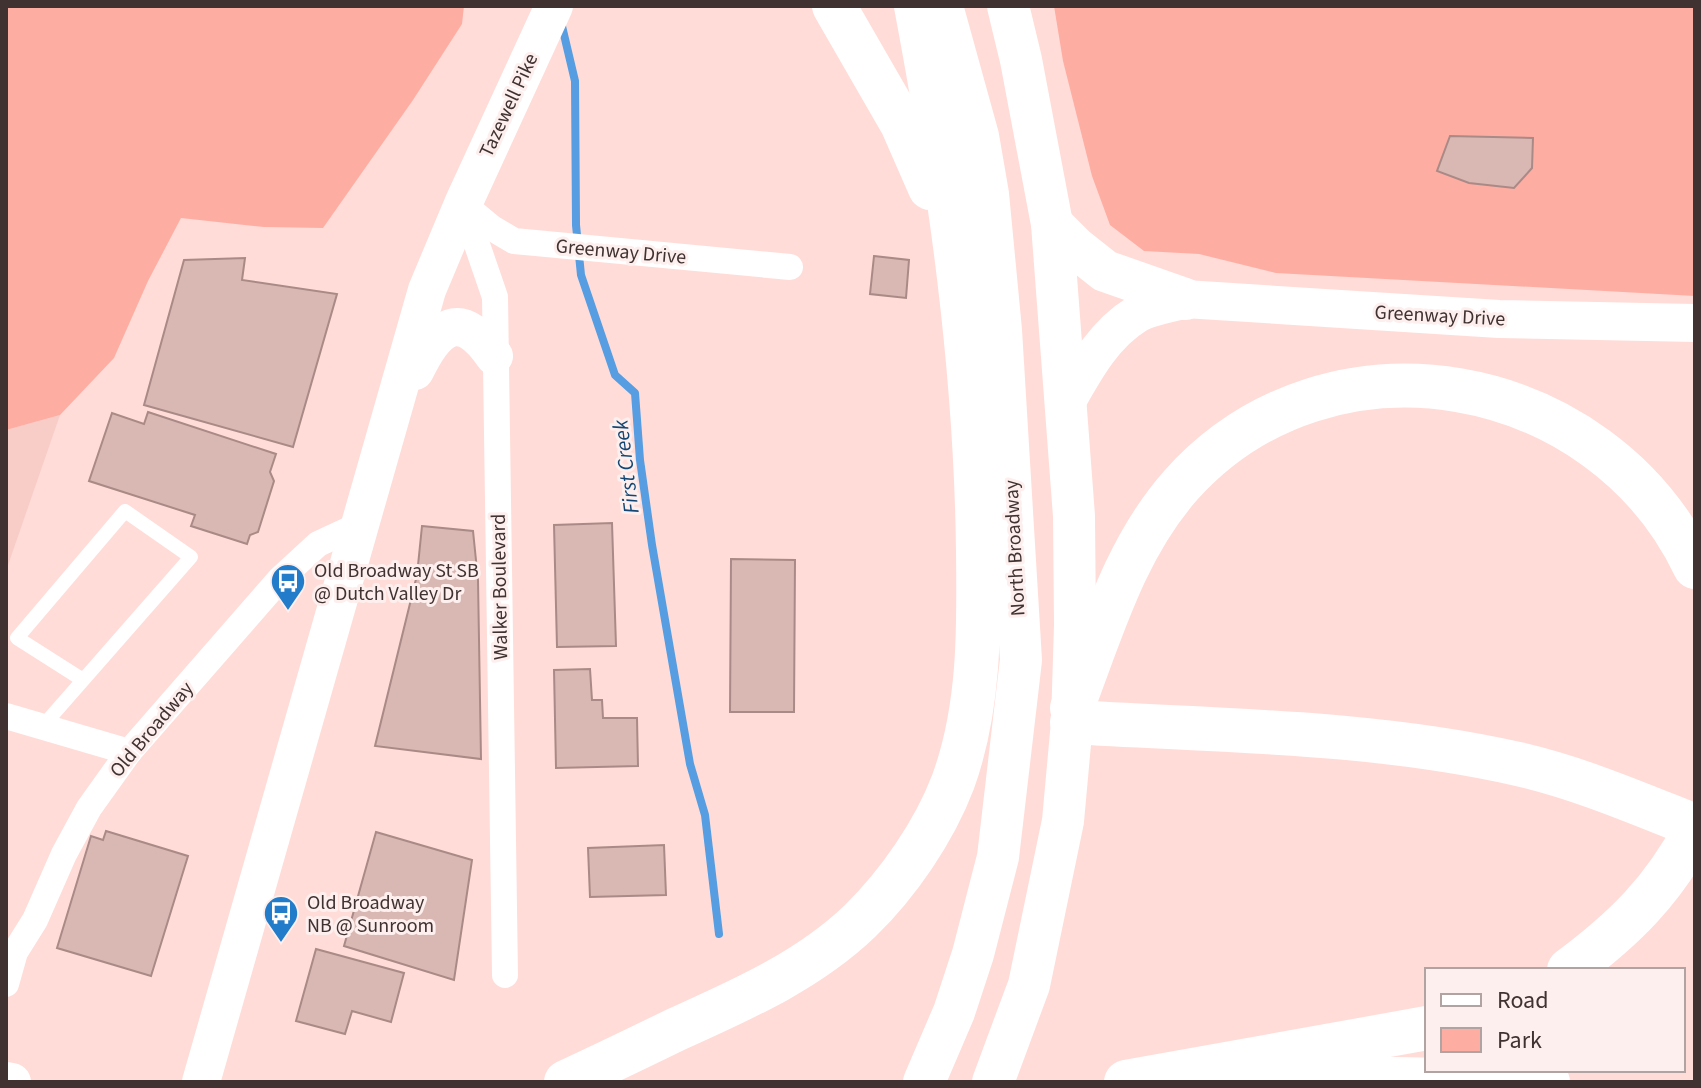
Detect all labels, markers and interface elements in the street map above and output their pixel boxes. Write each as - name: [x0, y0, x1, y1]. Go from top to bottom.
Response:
- street label: Tazewell Pike: [473, 49, 545, 162]
- street label: Greenway Drive: [555, 232, 687, 272]
- street label: Greenway Drive: [1374, 299, 1506, 333]
- water label: First Creek: [604, 418, 648, 516]
- street label: North Broadway: [997, 479, 1033, 617]
- street label: Walker Boulevard: [485, 514, 515, 660]
- place label: Old Broadway St SB @ Dutch Valley Dr: [314, 557, 479, 608]
- bus stop icon: Old Broadway St SB @ Dutch Valley Dr: [269, 562, 307, 612]
- street label: Old Broadway: [103, 675, 201, 784]
- place label: Old Broadway NB @ Sunroom: [307, 889, 434, 940]
- bus stop icon: Old Broadway NB @ Sunroom: [262, 894, 300, 944]
- legend: [1425, 968, 1685, 1072]
- text: Road: [1497, 983, 1549, 1018]
- text: Park: [1497, 1023, 1542, 1058]

